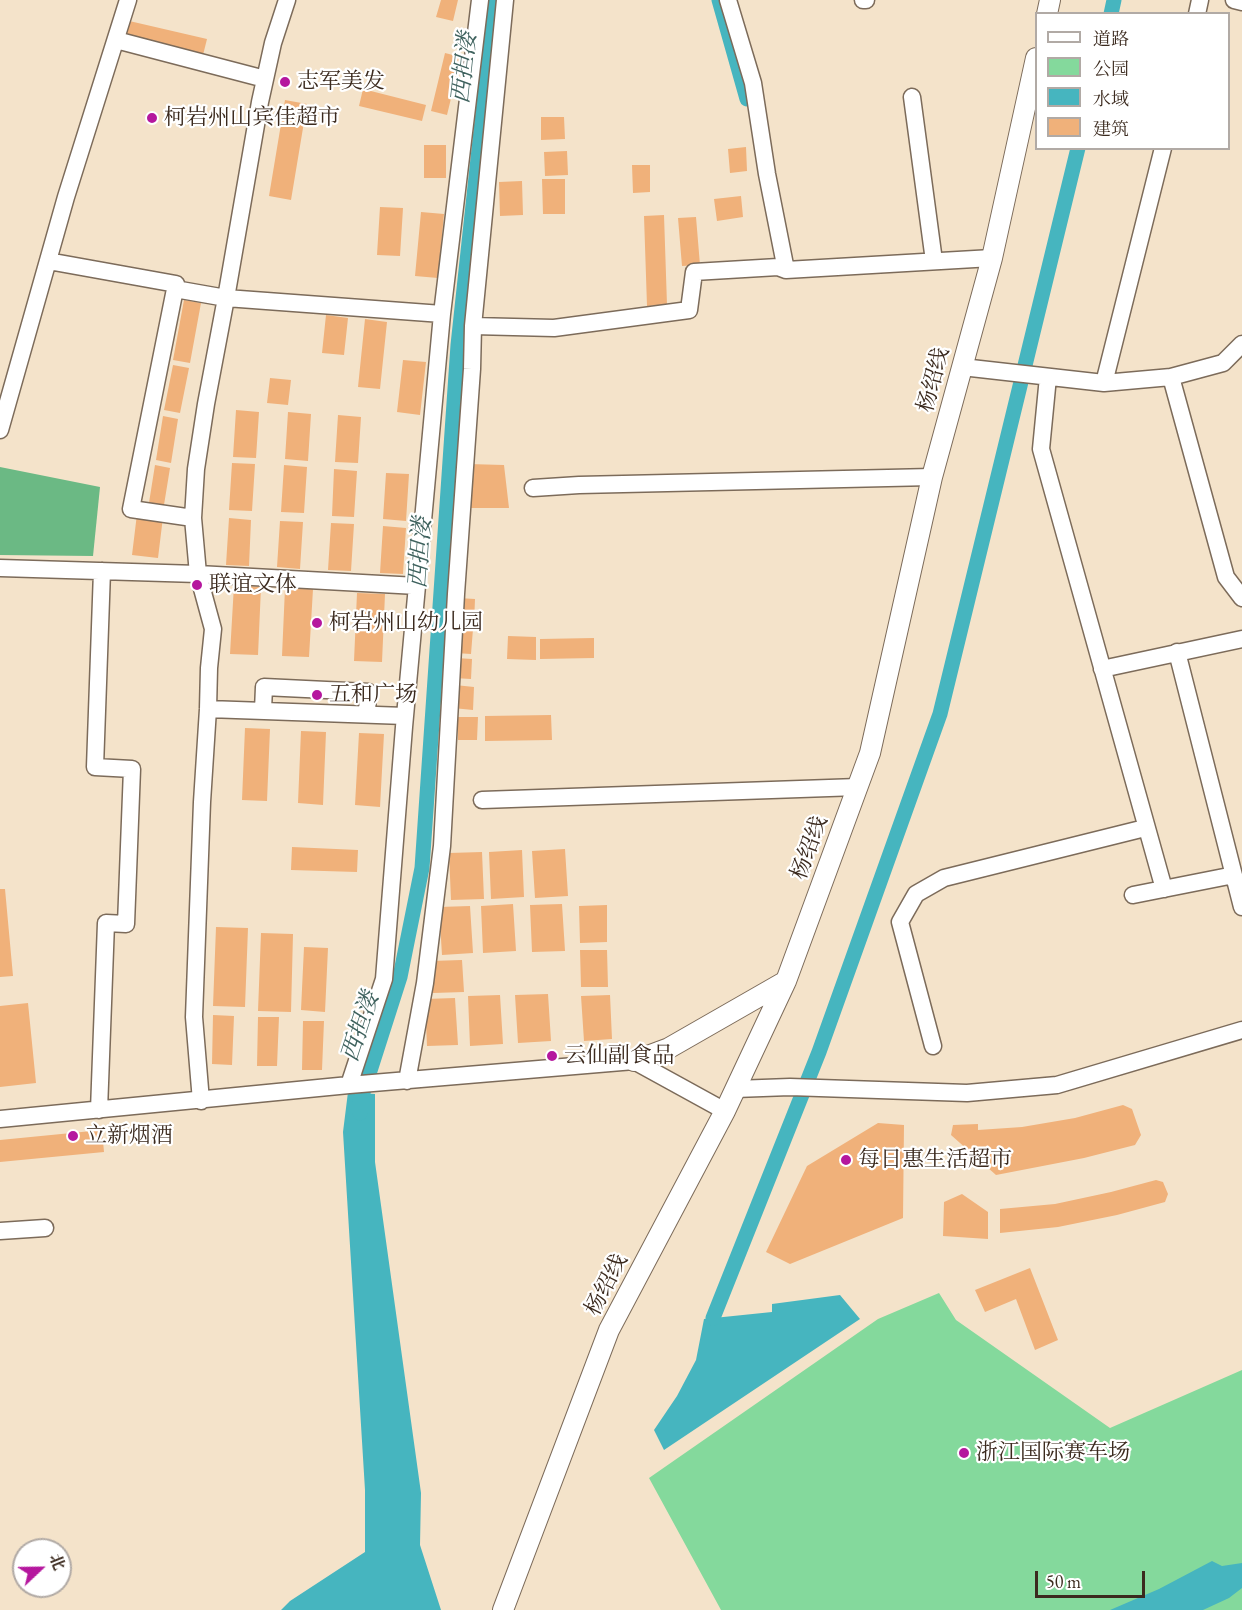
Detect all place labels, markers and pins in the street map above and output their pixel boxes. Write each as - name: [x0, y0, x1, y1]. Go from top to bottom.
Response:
- place label: 志军美发: [297, 69, 385, 95]
- marker: 志军美发: [278, 75, 292, 89]
- place label: 柯岩州山宾佳超市: [164, 105, 340, 131]
- marker: 柯岩州山宾佳超市: [145, 111, 159, 125]
- place label: 联谊文体: [209, 572, 297, 598]
- marker: 联谊文体: [190, 578, 204, 592]
- place label: 柯岩州山幼儿园: [329, 610, 483, 636]
- marker: 柯岩州山幼儿园: [310, 616, 324, 630]
- place label: 五和广场: [329, 682, 417, 708]
- marker: 五和广场: [310, 688, 324, 702]
- place label: 云仙副食品: [564, 1043, 674, 1069]
- marker: 云仙副食品: [545, 1049, 559, 1063]
- place label: 立新烟酒: [85, 1123, 173, 1149]
- marker: 立新烟酒: [66, 1129, 80, 1143]
- place label: 每日惠生活超市: [858, 1147, 1012, 1173]
- marker: 每日惠生活超市: [839, 1153, 853, 1167]
- place label: 浙江国际赛车场: [976, 1440, 1130, 1466]
- marker: 浙江国际赛车场: [957, 1446, 971, 1460]

